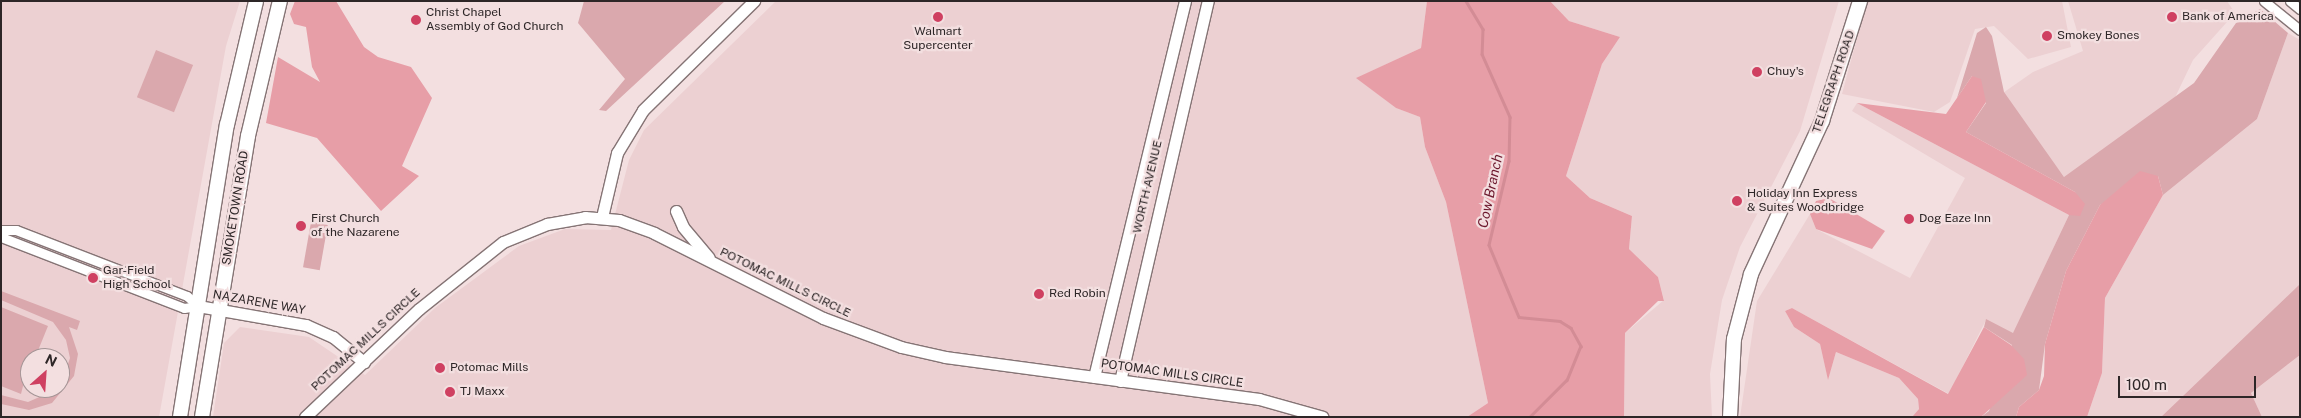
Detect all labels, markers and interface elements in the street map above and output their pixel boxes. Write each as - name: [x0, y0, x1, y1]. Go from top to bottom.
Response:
- place label: Christ Chapel Assembly of God Church: [426, 6, 564, 34]
- place label: Bank of America: [2182, 10, 2274, 24]
- marker: Walmart Supercenter: [932, 11, 944, 23]
- marker: Bank of America: [2166, 11, 2178, 23]
- marker: Christ Chapel Assembly of God Church: [410, 14, 422, 26]
- place label: Walmart Supercenter: [903, 25, 973, 53]
- street label: TELEGRAPH ROAD: [1810, 29, 1858, 135]
- place label: Smokey Bones: [2057, 29, 2139, 43]
- marker: Smokey Bones: [2041, 30, 2053, 42]
- place label: Chuy's: [1767, 65, 1804, 79]
- marker: Chuy's: [1751, 66, 1763, 78]
- street label: WORTH AVENUE: [1130, 139, 1166, 235]
- street label: SMOKETOWN ROAD: [220, 150, 252, 266]
- water label: Cow Branch: [1474, 153, 1506, 229]
- place label: Holiday Inn Express & Suites Woodbridge: [1747, 187, 1864, 215]
- marker: Holiday Inn Express & Suites Woodbridge: [1731, 195, 1743, 207]
- place label: First Church of the Nazarene: [311, 212, 400, 240]
- place label: Dog Eaze Inn: [1919, 212, 1991, 226]
- marker: Dog Eaze Inn: [1903, 213, 1915, 225]
- marker: First Church of the Nazarene: [295, 220, 307, 232]
- street label: POTOMAC MILLS CIRCLE: [717, 245, 853, 321]
- place label: Gar-Field High School: [103, 264, 171, 292]
- marker: Gar-Field High School: [87, 272, 99, 284]
- street label: POTOMAC MILLS CIRCLE: [309, 286, 423, 394]
- place label: Red Robin: [1049, 287, 1106, 301]
- street label: NAZARENE WAY: [212, 288, 306, 318]
- marker: Red Robin: [1033, 288, 1045, 300]
- north arrow: [20, 348, 70, 398]
- text: N: [43, 351, 60, 370]
- street label: POTOMAC MILLS CIRCLE: [1100, 357, 1244, 391]
- place label: Potomac Mills: [450, 361, 528, 375]
- marker: Potomac Mills: [434, 362, 446, 374]
- scale bar: [2121, 366, 2258, 398]
- text: 100 m: [2126, 376, 2167, 393]
- place label: TJ Maxx: [460, 385, 505, 399]
- marker: TJ Maxx: [444, 386, 456, 398]

